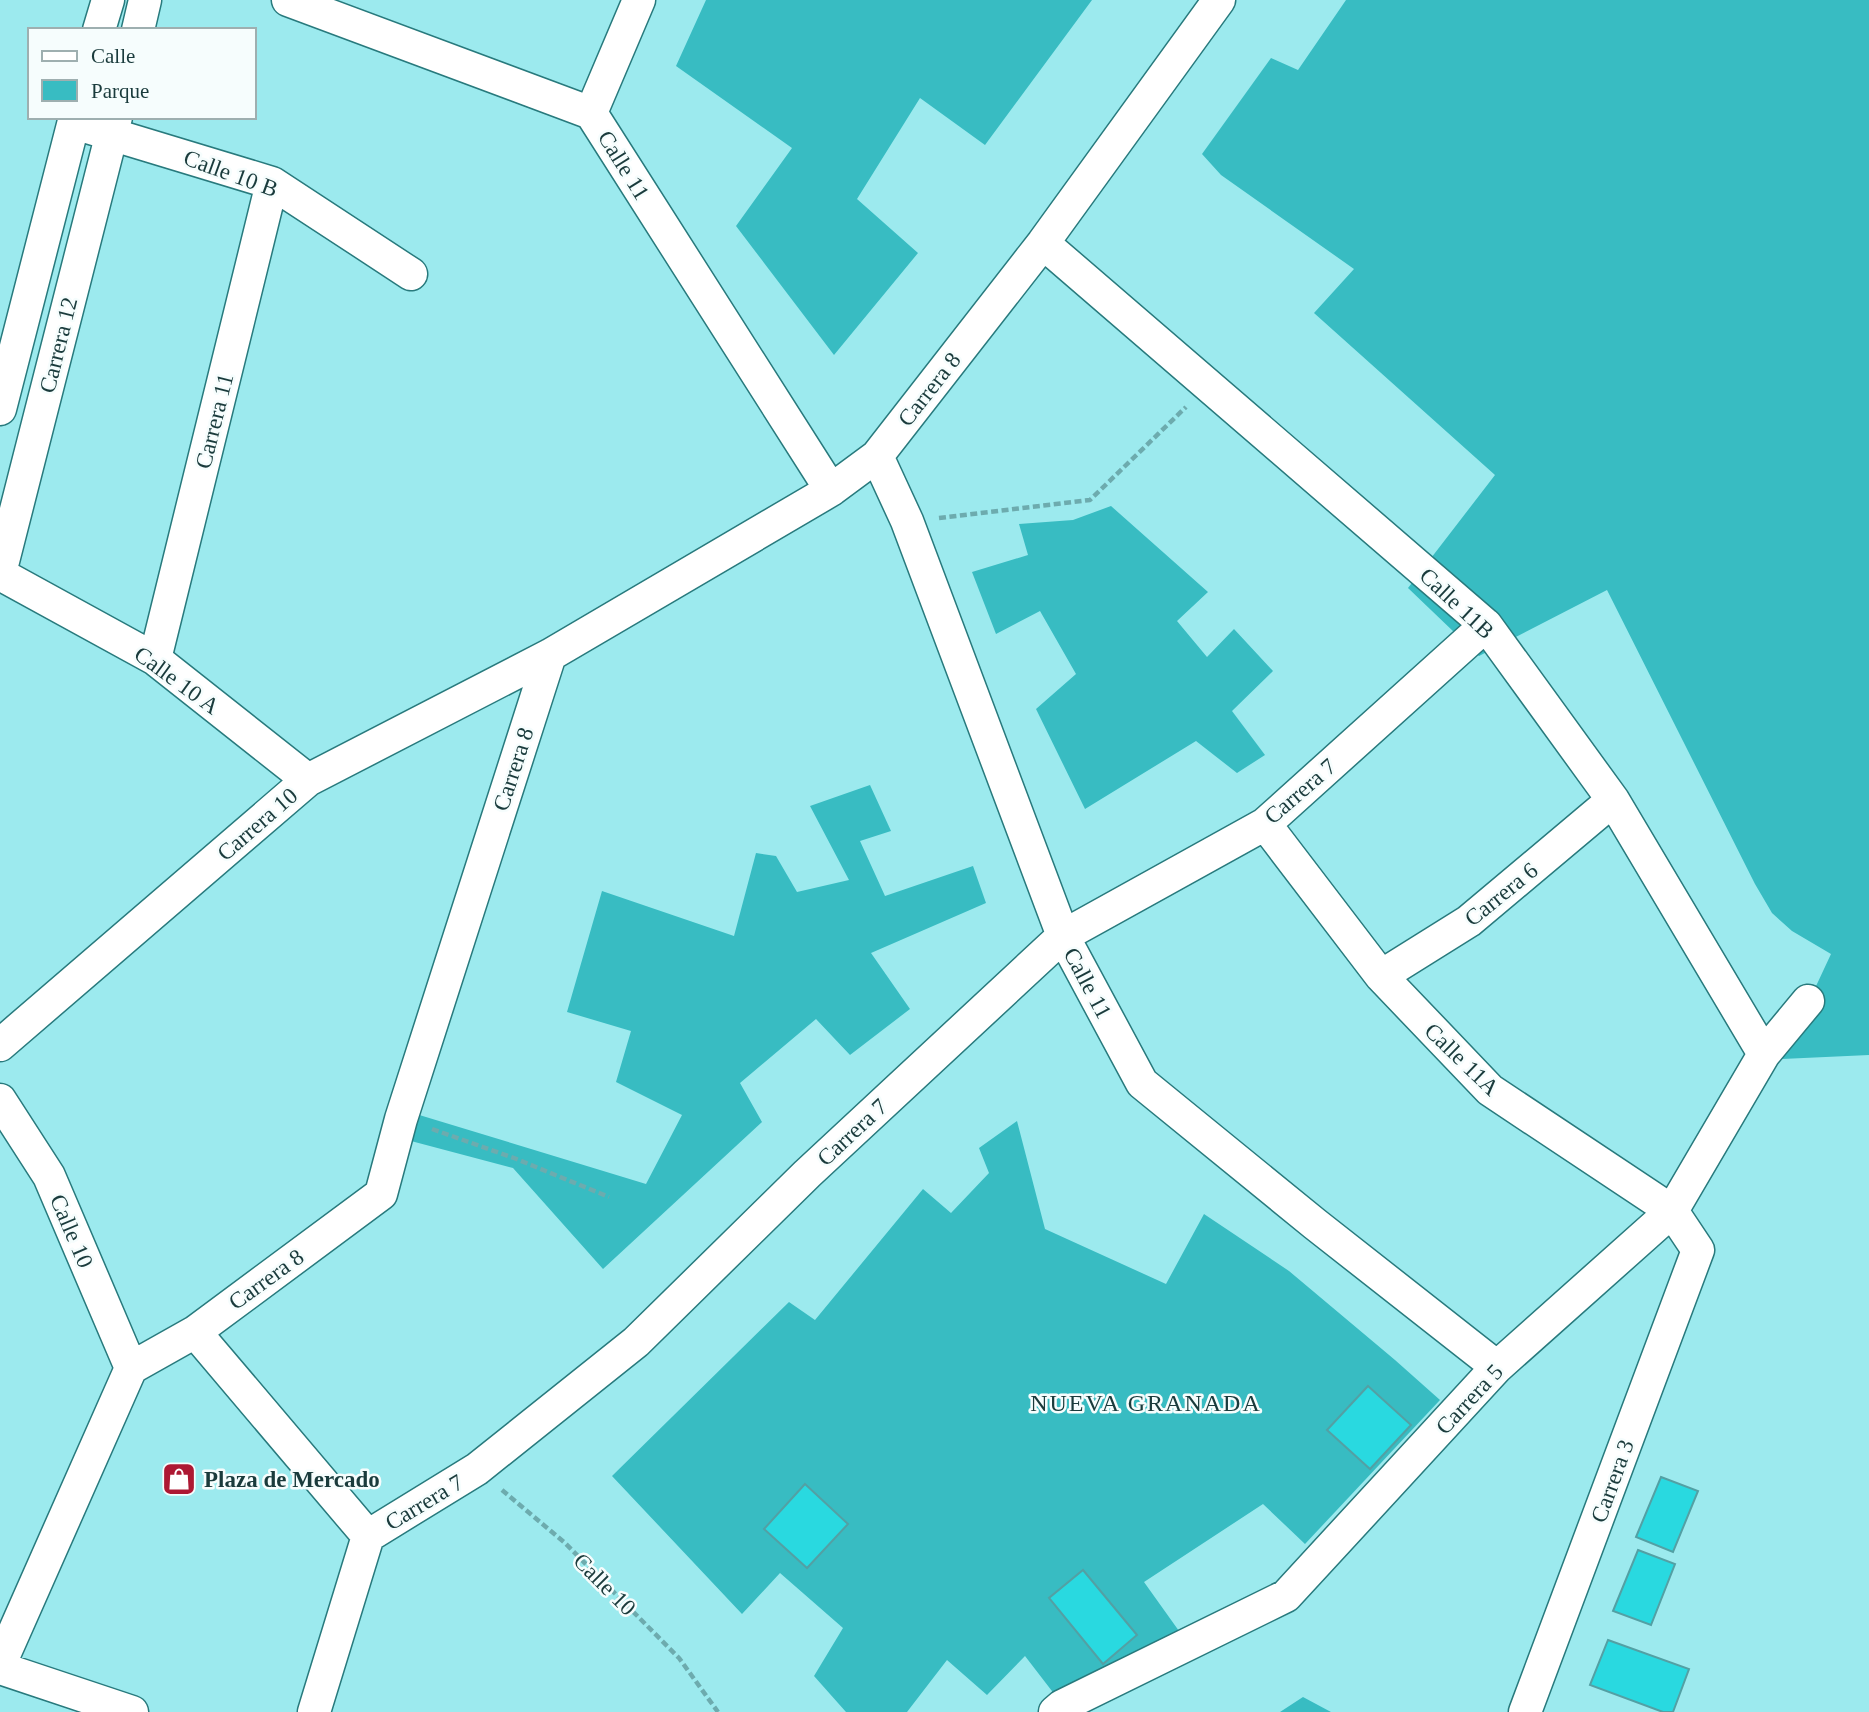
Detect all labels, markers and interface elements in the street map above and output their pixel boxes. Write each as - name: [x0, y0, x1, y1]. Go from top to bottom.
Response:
- legend: [28, 28, 256, 119]
- text: Calle: [91, 44, 135, 68]
- text: Parque: [91, 79, 149, 103]
- street label: Calle 11: [593, 126, 654, 204]
- street label: Calle 10 B: [180, 145, 281, 202]
- street label: Carrera 12: [35, 295, 82, 396]
- street label: Carrera 8: [893, 348, 966, 431]
- street label: Carrera 11: [191, 371, 238, 471]
- street label: Calle 11B: [1415, 563, 1499, 644]
- street label: Calle 10 A: [130, 641, 224, 720]
- street label: Carrera 8: [488, 724, 539, 814]
- street label: Carrera 7: [1260, 754, 1341, 829]
- street label: Carrera 10: [212, 783, 302, 866]
- street label: Carrera 6: [1460, 858, 1543, 931]
- street label: Calle 11: [1059, 944, 1117, 1023]
- street label: Calle 11A: [1420, 1018, 1504, 1101]
- street label: Carrera 7: [812, 1094, 892, 1171]
- street label: Calle 10: [45, 1191, 98, 1272]
- street label: Carrera 8: [224, 1244, 309, 1315]
- street label: Carrera 5: [1431, 1359, 1508, 1439]
- district label: NUEVA GRANADA: [1030, 1390, 1262, 1416]
- street label: Carrera 3: [1586, 1436, 1639, 1526]
- shop icon: Plaza de Mercado: [160, 1460, 198, 1498]
- place label: Plaza de Mercado: [204, 1467, 380, 1492]
- street label: Carrera 7: [381, 1470, 468, 1535]
- street label: Calle 10: [568, 1548, 641, 1621]

